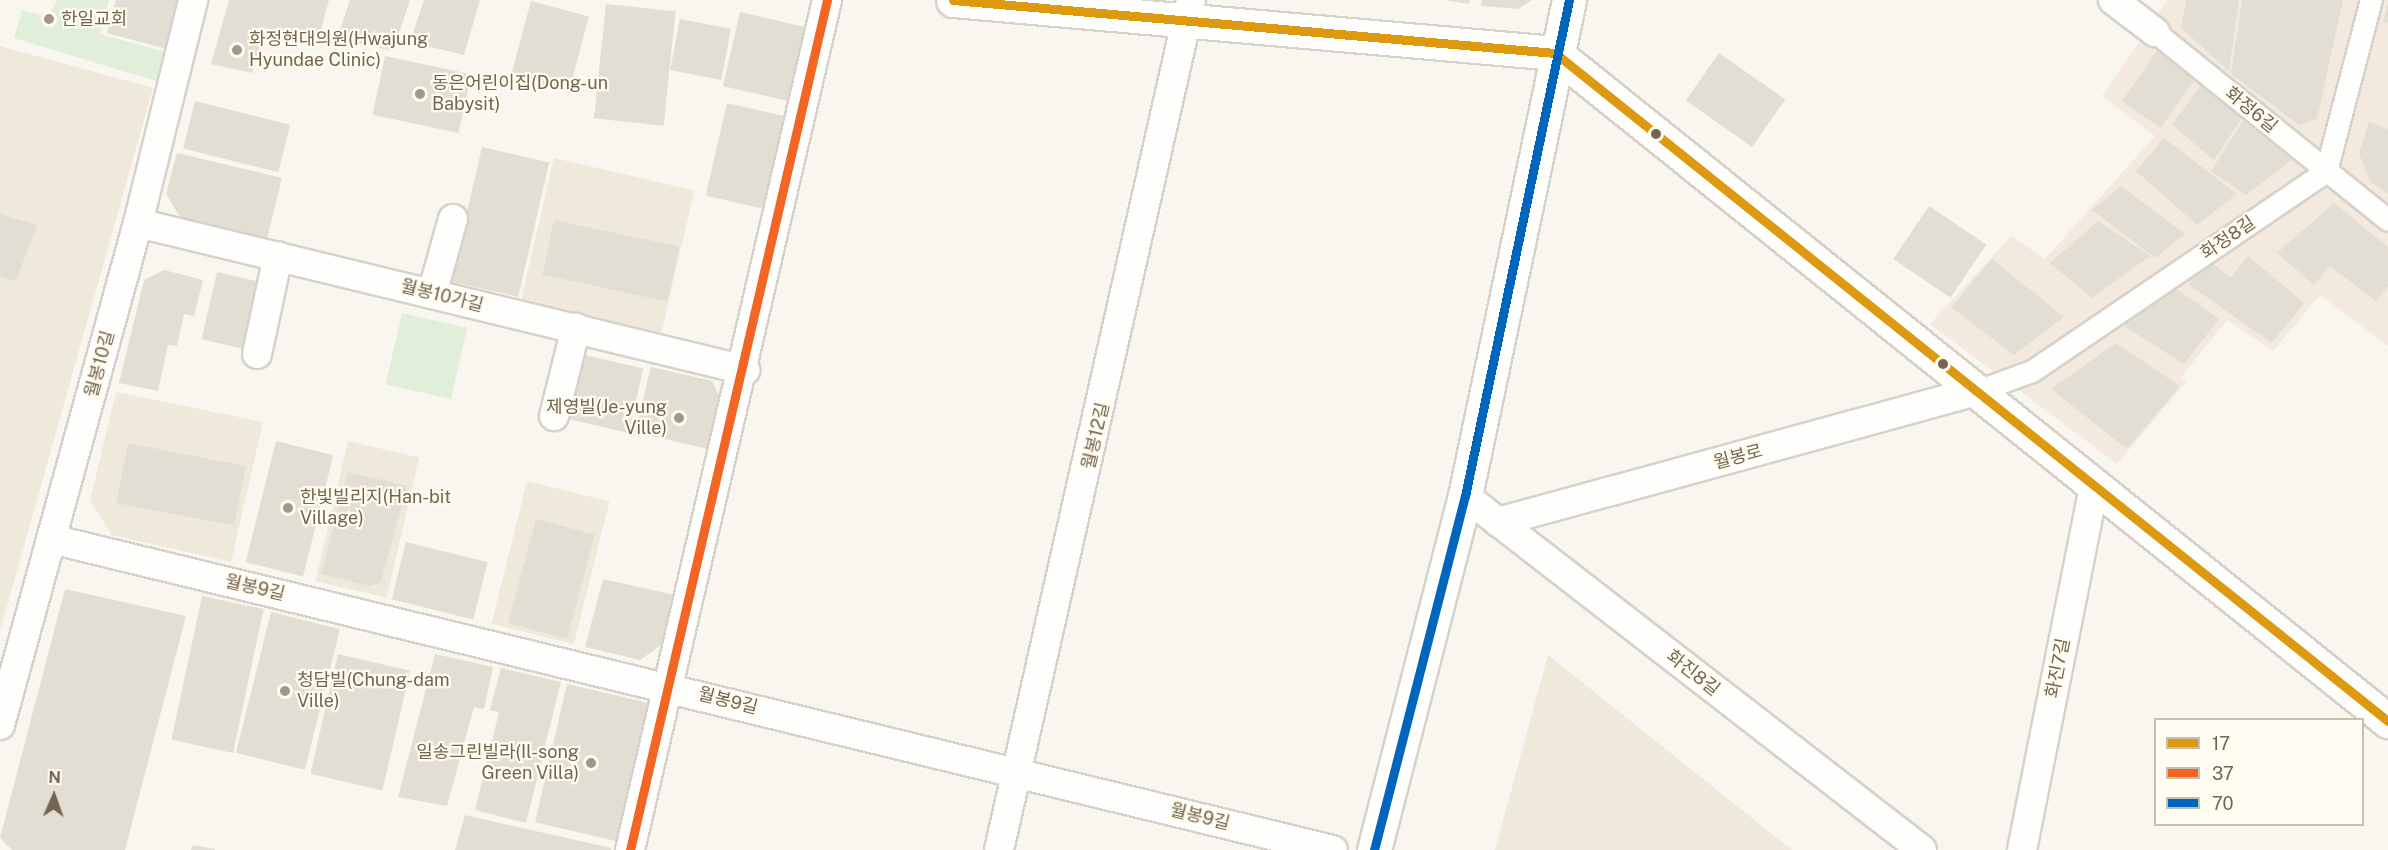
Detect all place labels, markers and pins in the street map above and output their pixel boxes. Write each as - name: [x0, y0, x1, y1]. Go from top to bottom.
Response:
- place label: 한일교회: [61, 8, 127, 30]
- marker: 한일교회: [42, 12, 56, 26]
- place label: 화정현대의원(Hwajung Hyundae Clinic): [249, 29, 428, 72]
- marker: 화정현대의원(Hwajung Hyundae Clinic): [230, 43, 244, 57]
- place label: 동은어린이집(Dong-un Babysit): [432, 73, 608, 116]
- marker: 동은어린이집(Dong-un Babysit): [413, 87, 427, 101]
- unlabelled marker: [1650, 128, 1662, 140]
- unlabelled marker: [1937, 358, 1949, 370]
- place label: 제영빌(Je-yung Ville): [546, 397, 667, 440]
- marker: 제영빌(Je-yung Ville): [672, 411, 686, 425]
- place label: 한빛빌리지(Han-bit Village): [300, 487, 451, 530]
- marker: 한빛빌리지(Han-bit Village): [281, 501, 295, 515]
- place label: 청담빌(Chung-dam Ville): [297, 670, 450, 712]
- marker: 청담빌(Chung-dam Ville): [278, 684, 292, 698]
- place label: 일송그린빌라(Il-song Green Villa): [416, 742, 579, 784]
- marker: 일송그린빌라(Il-song Green Villa): [584, 756, 598, 770]

